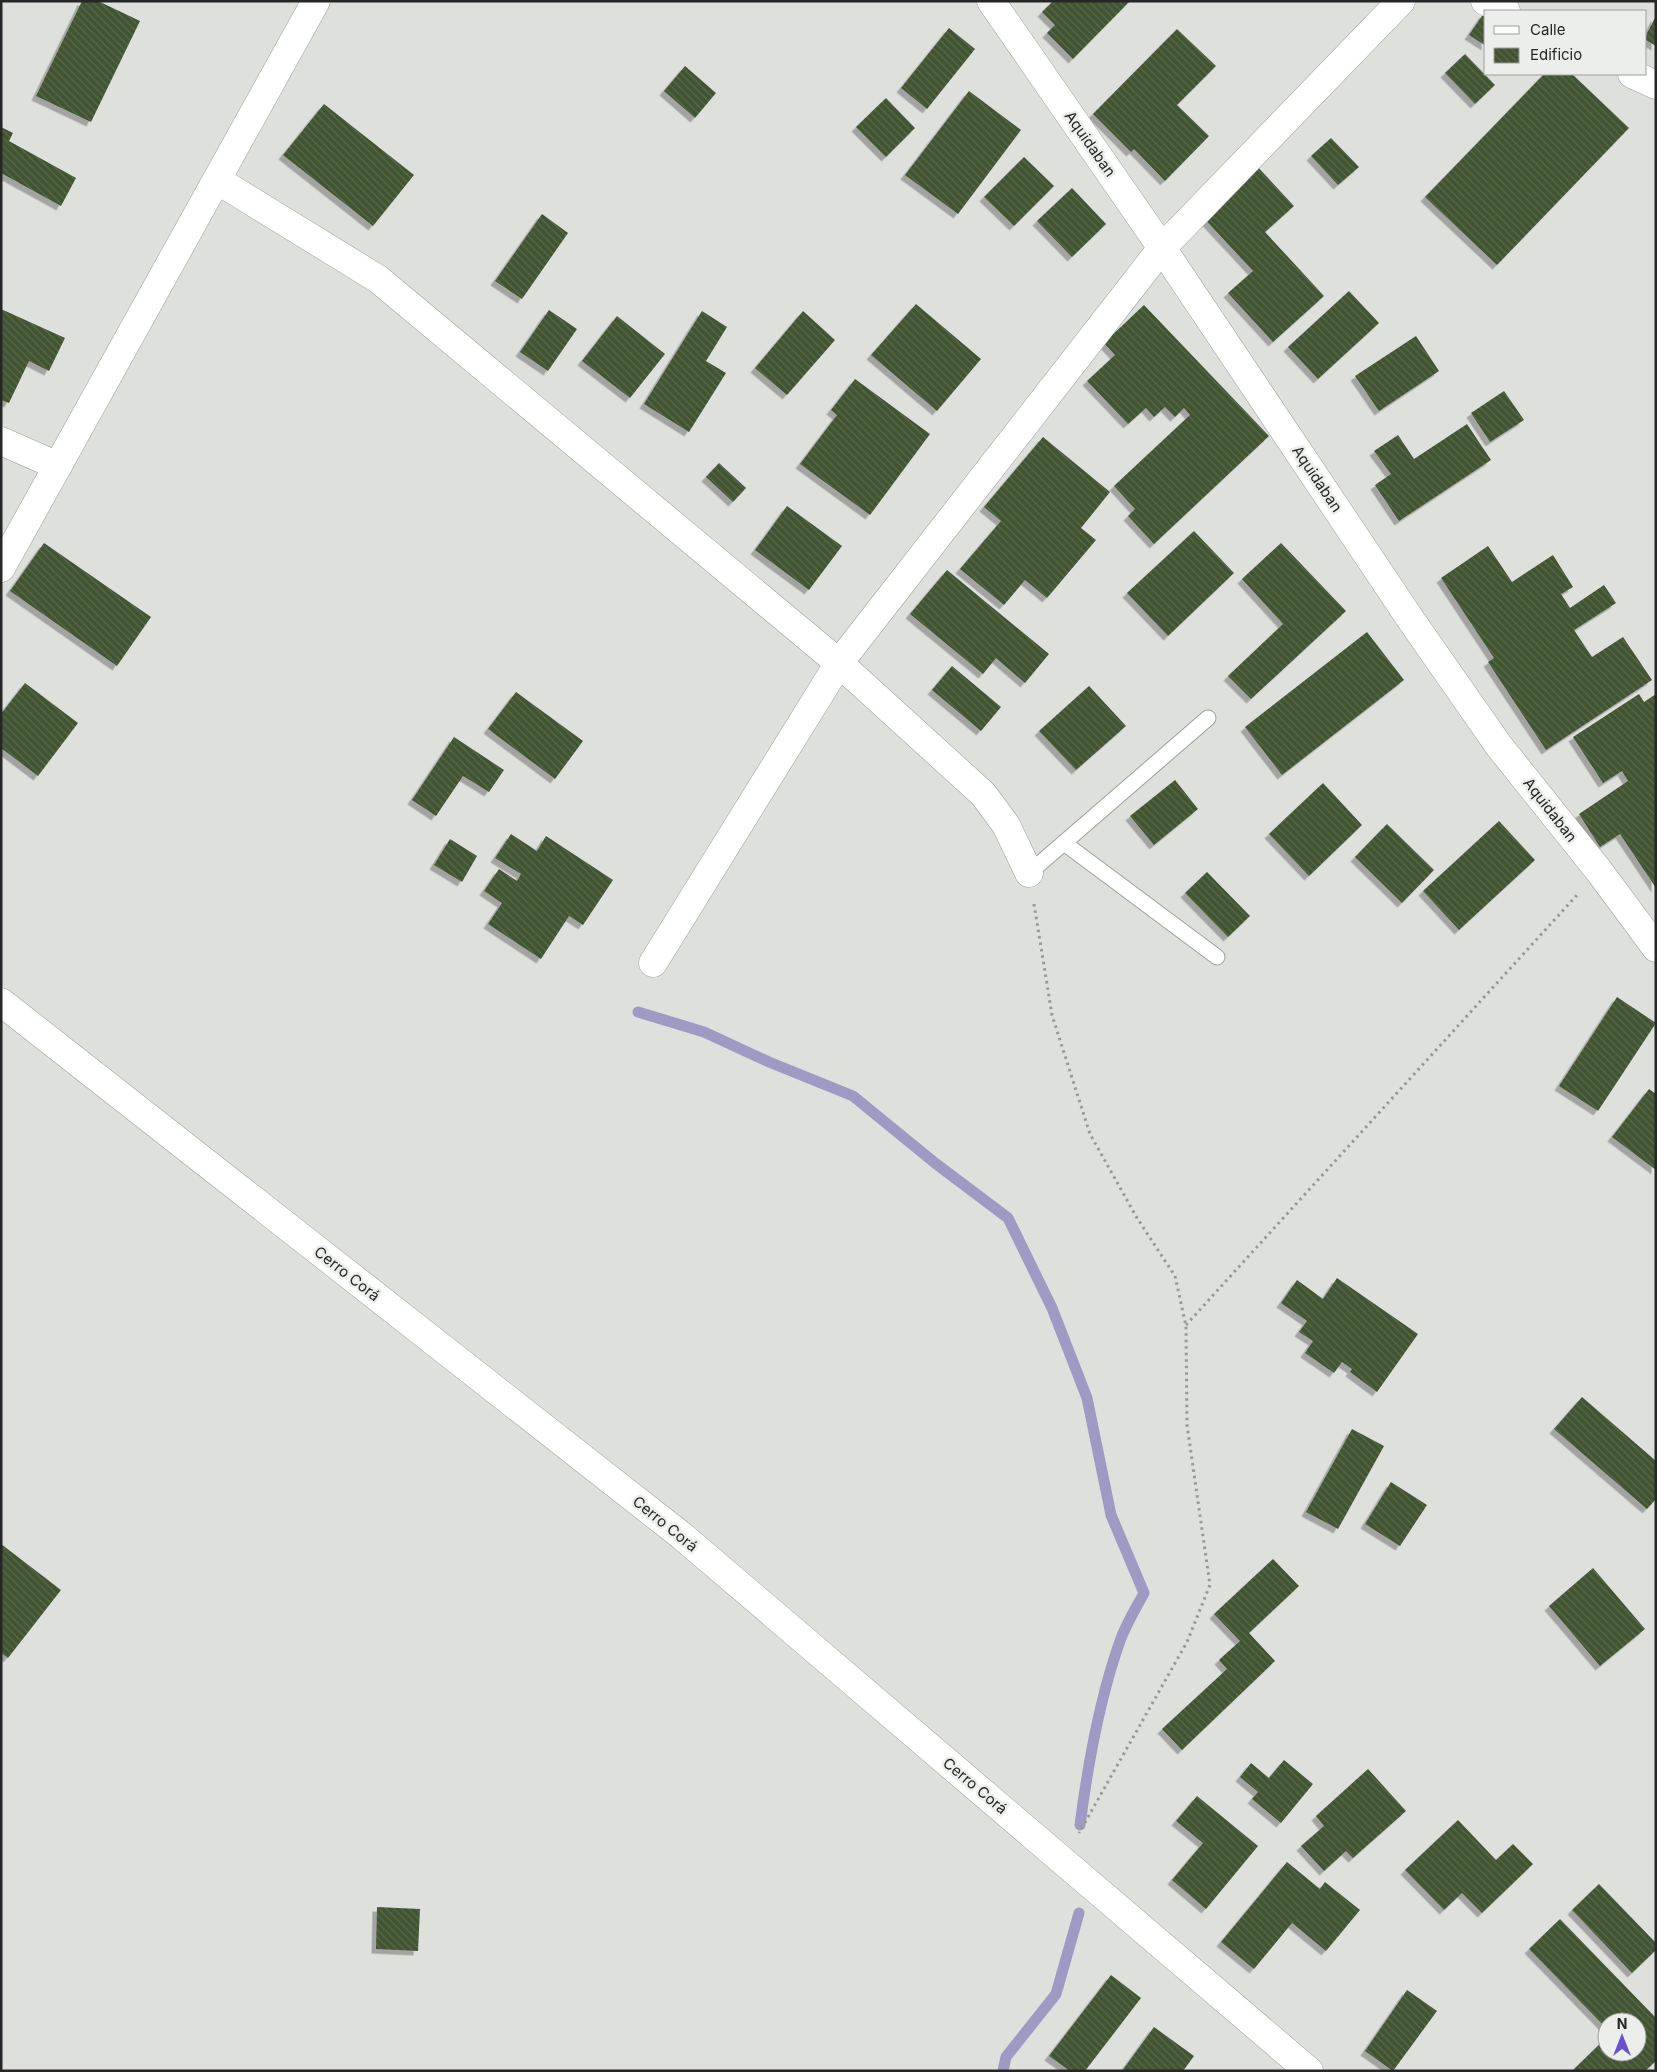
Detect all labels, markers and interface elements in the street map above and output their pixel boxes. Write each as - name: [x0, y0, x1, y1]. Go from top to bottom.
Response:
- legend: [1484, 10, 1647, 75]
- text: Calle: [1530, 20, 1565, 39]
- text: Edificio: [1530, 45, 1582, 64]
- street label: Aquidaban: [1061, 107, 1120, 180]
- street label: Aquidaban: [1288, 442, 1347, 516]
- street label: Aquidaban: [1519, 774, 1581, 846]
- street label: Cerro Corá: [311, 1242, 384, 1305]
- street label: Cerro Corá: [629, 1492, 702, 1556]
- street label: Cerro Corá: [939, 1753, 1011, 1818]
- north arrow: [1597, 2012, 1647, 2062]
- text: N: [1617, 2015, 1627, 2032]

